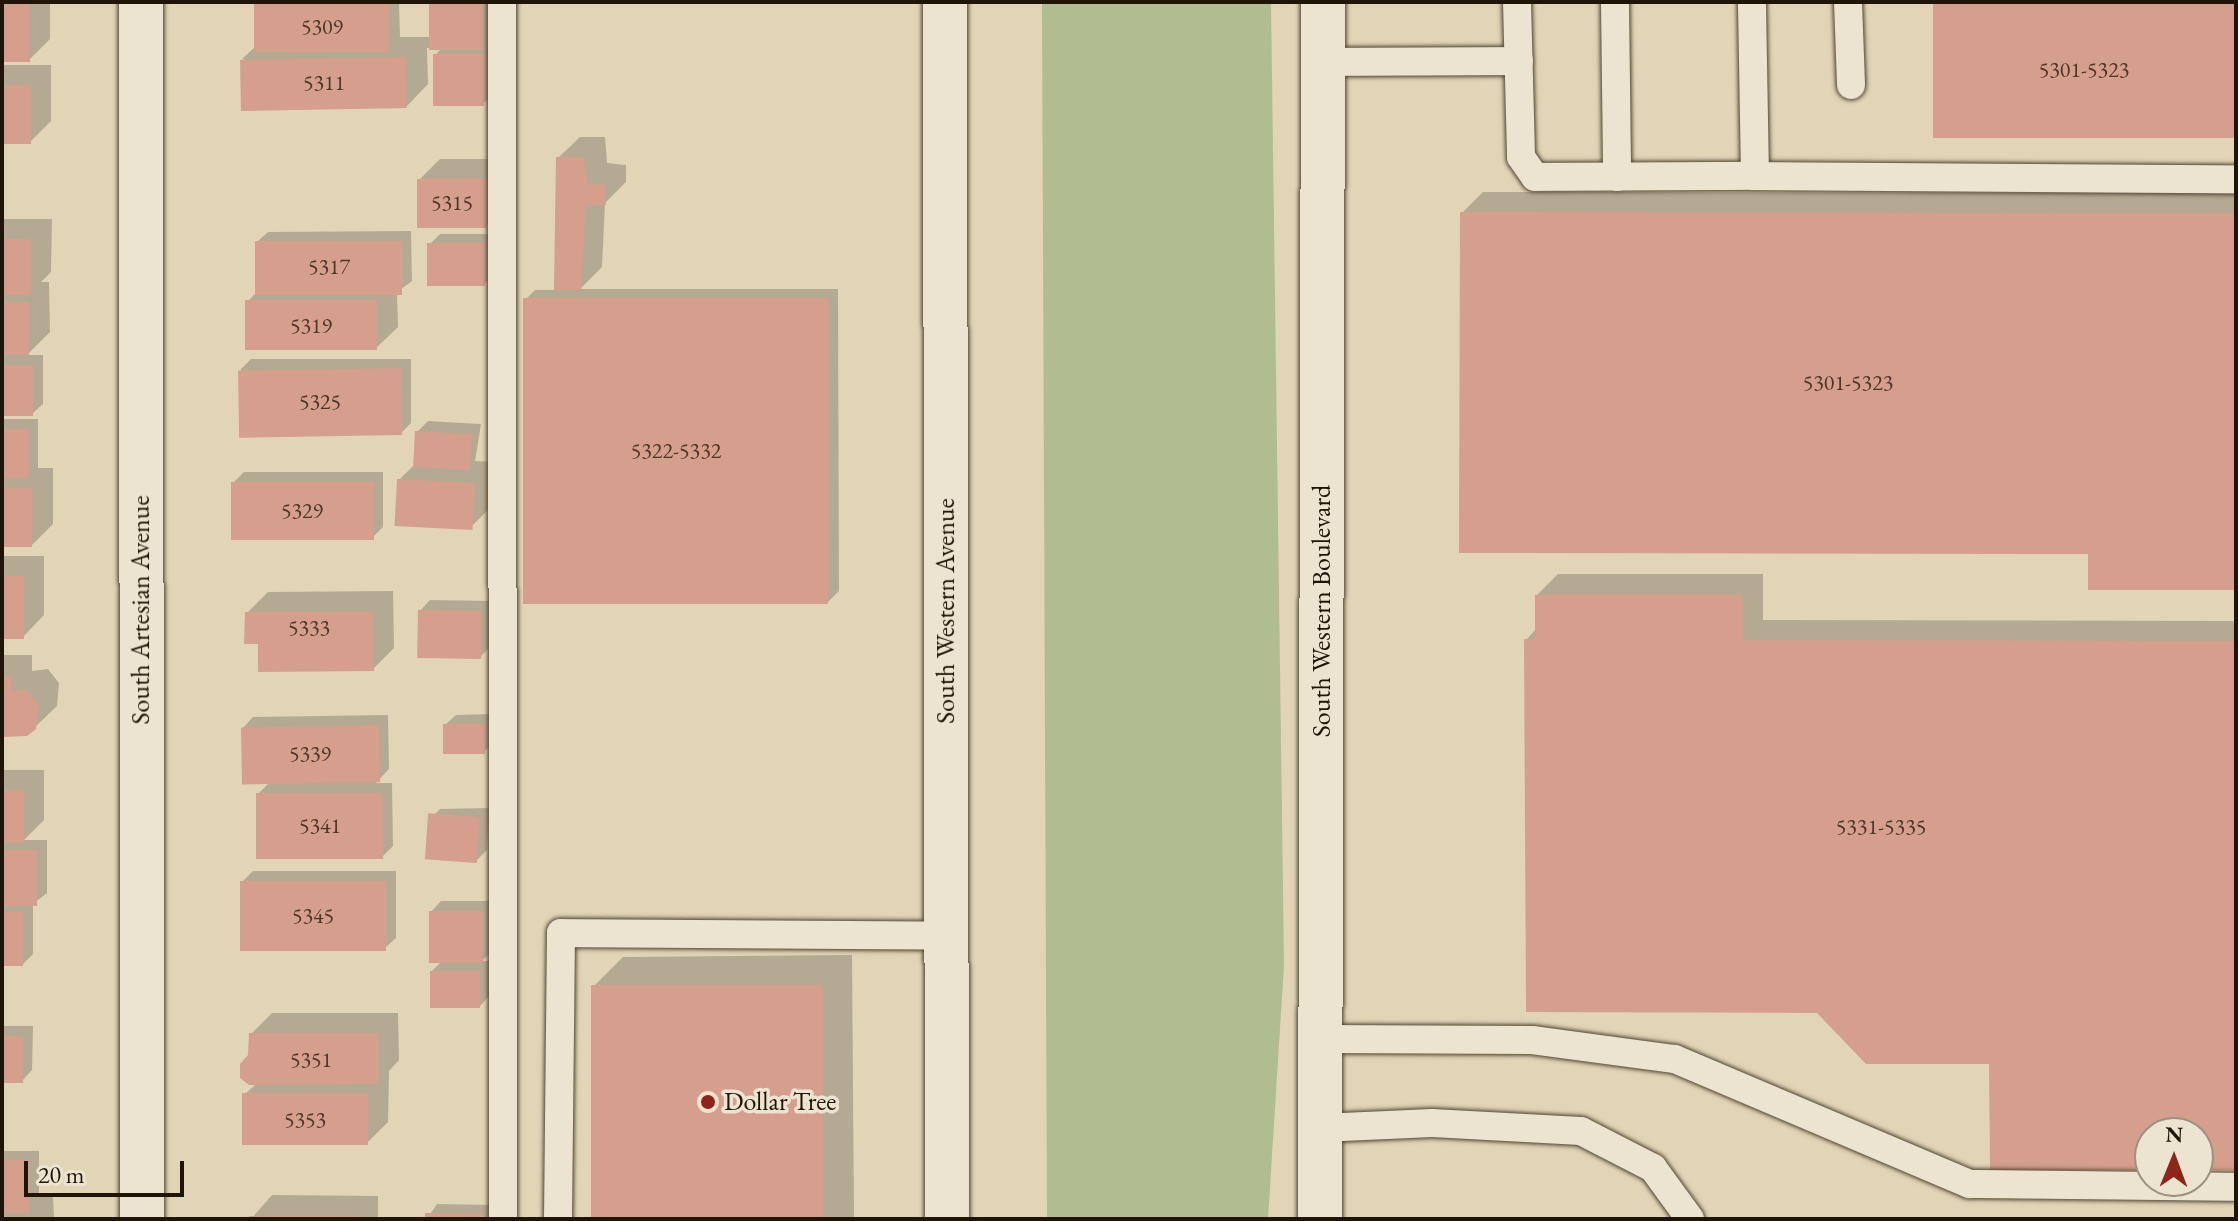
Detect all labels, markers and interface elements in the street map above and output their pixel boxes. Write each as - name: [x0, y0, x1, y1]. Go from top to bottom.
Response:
- house number: 5309: [301, 14, 343, 40]
- house number: 5301-5323: [2039, 57, 2129, 83]
- house number: 5311: [303, 70, 345, 96]
- house number: 5315: [431, 190, 473, 216]
- house number: 5317: [308, 254, 350, 280]
- house number: 5319: [290, 313, 332, 339]
- house number: 5301-5323: [1803, 370, 1893, 396]
- house number: 5325: [299, 389, 341, 415]
- house number: 5322-5332: [631, 438, 721, 464]
- street label: South Western Boulevard: [1306, 485, 1338, 737]
- street label: South Artesian Avenue: [125, 495, 157, 725]
- house number: 5329: [281, 498, 323, 524]
- street label: South Western Avenue: [930, 498, 962, 724]
- house number: 5333: [288, 615, 330, 641]
- house number: 5339: [289, 741, 331, 767]
- house number: 5341: [299, 813, 341, 839]
- house number: 5331-5335: [1836, 814, 1926, 840]
- house number: 5345: [292, 903, 334, 929]
- house number: 5351: [290, 1047, 332, 1073]
- place label: Dollar Tree: [724, 1086, 836, 1118]
- marker: Dollar Tree: [699, 1093, 717, 1111]
- house number: 5353: [284, 1107, 326, 1133]
- north arrow: [2134, 1117, 2214, 1197]
- text: N: [2165, 1120, 2184, 1149]
- scale bar: [28, 1145, 188, 1195]
- text: 20 m: [38, 1159, 85, 1190]

